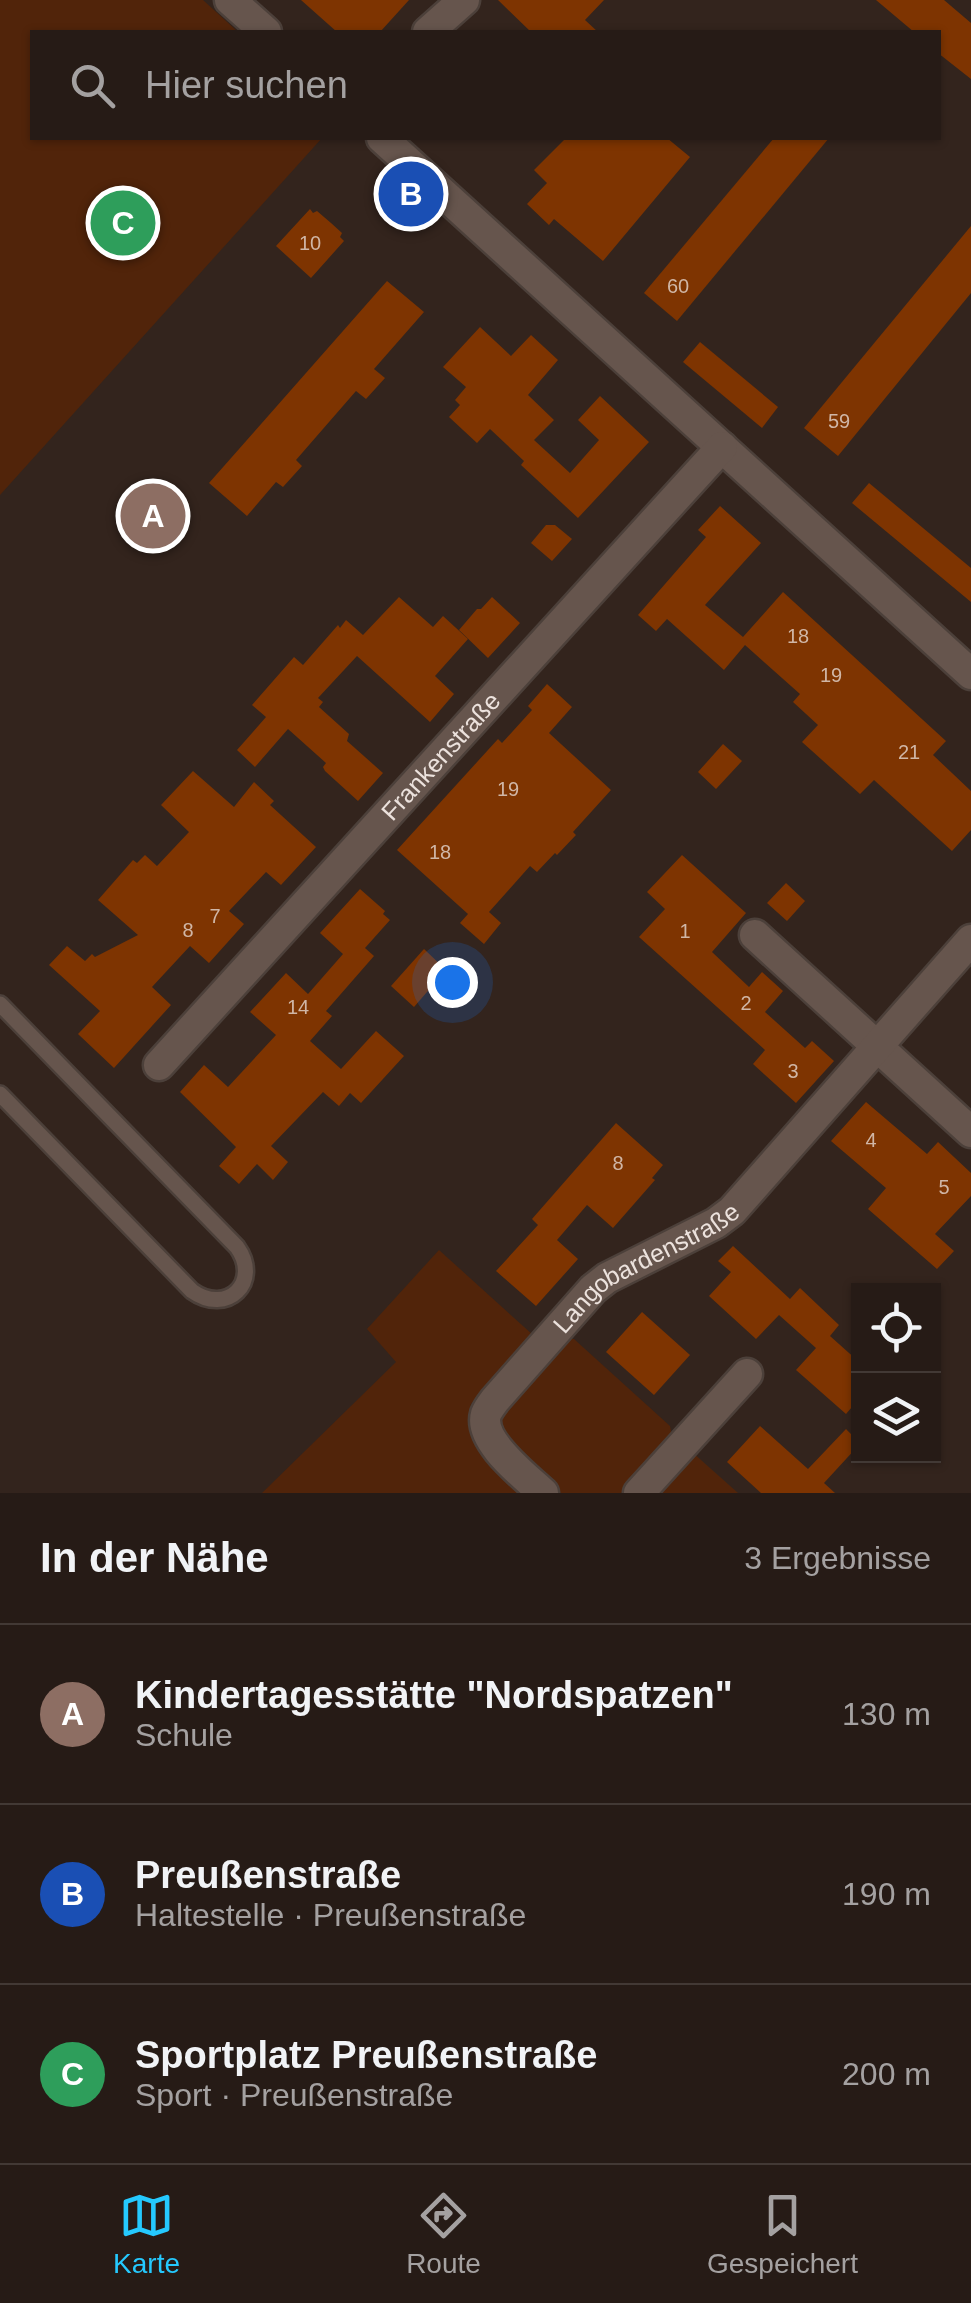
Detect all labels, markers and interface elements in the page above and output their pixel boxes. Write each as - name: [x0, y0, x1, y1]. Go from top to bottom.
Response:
- search box: [30, 30, 941, 140]
- icon: search: [65, 58, 120, 113]
- text: Hier suchen: [145, 64, 348, 106]
- pin: B: [378, 156, 444, 232]
- pin: C: [90, 186, 156, 260]
- house number: 10: [299, 232, 321, 254]
- house number: 60: [667, 275, 689, 297]
- house number: 59: [828, 410, 850, 432]
- pin: A: [120, 478, 186, 554]
- house number: 18: [787, 625, 809, 647]
- house number: 19: [820, 664, 842, 686]
- street label: Frankenstraße: [375, 686, 506, 826]
- house number: 21: [898, 741, 920, 763]
- house number: 19: [497, 778, 519, 800]
- house number: 18: [429, 841, 451, 863]
- house number: 7: [209, 905, 221, 927]
- house number: 8: [182, 919, 194, 941]
- house number: 1: [679, 920, 691, 942]
- your location: [427, 957, 478, 1008]
- house number: 2: [740, 992, 752, 1014]
- house number: 14: [287, 996, 309, 1018]
- house number: 3: [787, 1060, 799, 1082]
- house number: 4: [865, 1129, 877, 1151]
- house number: 8: [612, 1152, 624, 1174]
- house number: 5: [938, 1176, 950, 1198]
- street label: Langobardenstraße: [547, 1197, 744, 1338]
- map controls: [851, 1283, 941, 1463]
- button: locate: [851, 1283, 941, 1373]
- button: layers: [851, 1373, 941, 1463]
- text: In der Nähe: [40, 1534, 269, 1581]
- text: 3 Ergebnisse: [744, 1540, 931, 1576]
- text: Kindertagesstätte "Nordspatzen": [135, 1674, 733, 1716]
- text: A: [61, 1696, 84, 1732]
- text: 130 m: [842, 1696, 931, 1732]
- text: Schule: [135, 1717, 233, 1753]
- text: Preußenstraße: [135, 1854, 401, 1896]
- text: B: [61, 1876, 84, 1912]
- text: 190 m: [842, 1876, 931, 1912]
- text: Haltestelle · Preußenstraße: [135, 1897, 526, 1933]
- text: Sportplatz Preußenstraße: [135, 2034, 597, 2076]
- text: C: [61, 2056, 84, 2092]
- text: 200 m: [842, 2056, 931, 2092]
- text: Sport · Preußenstraße: [135, 2077, 453, 2113]
- tab: Karte: [113, 2188, 180, 2280]
- tab: Route: [406, 2188, 481, 2280]
- tab: Gespeichert: [707, 2188, 858, 2280]

